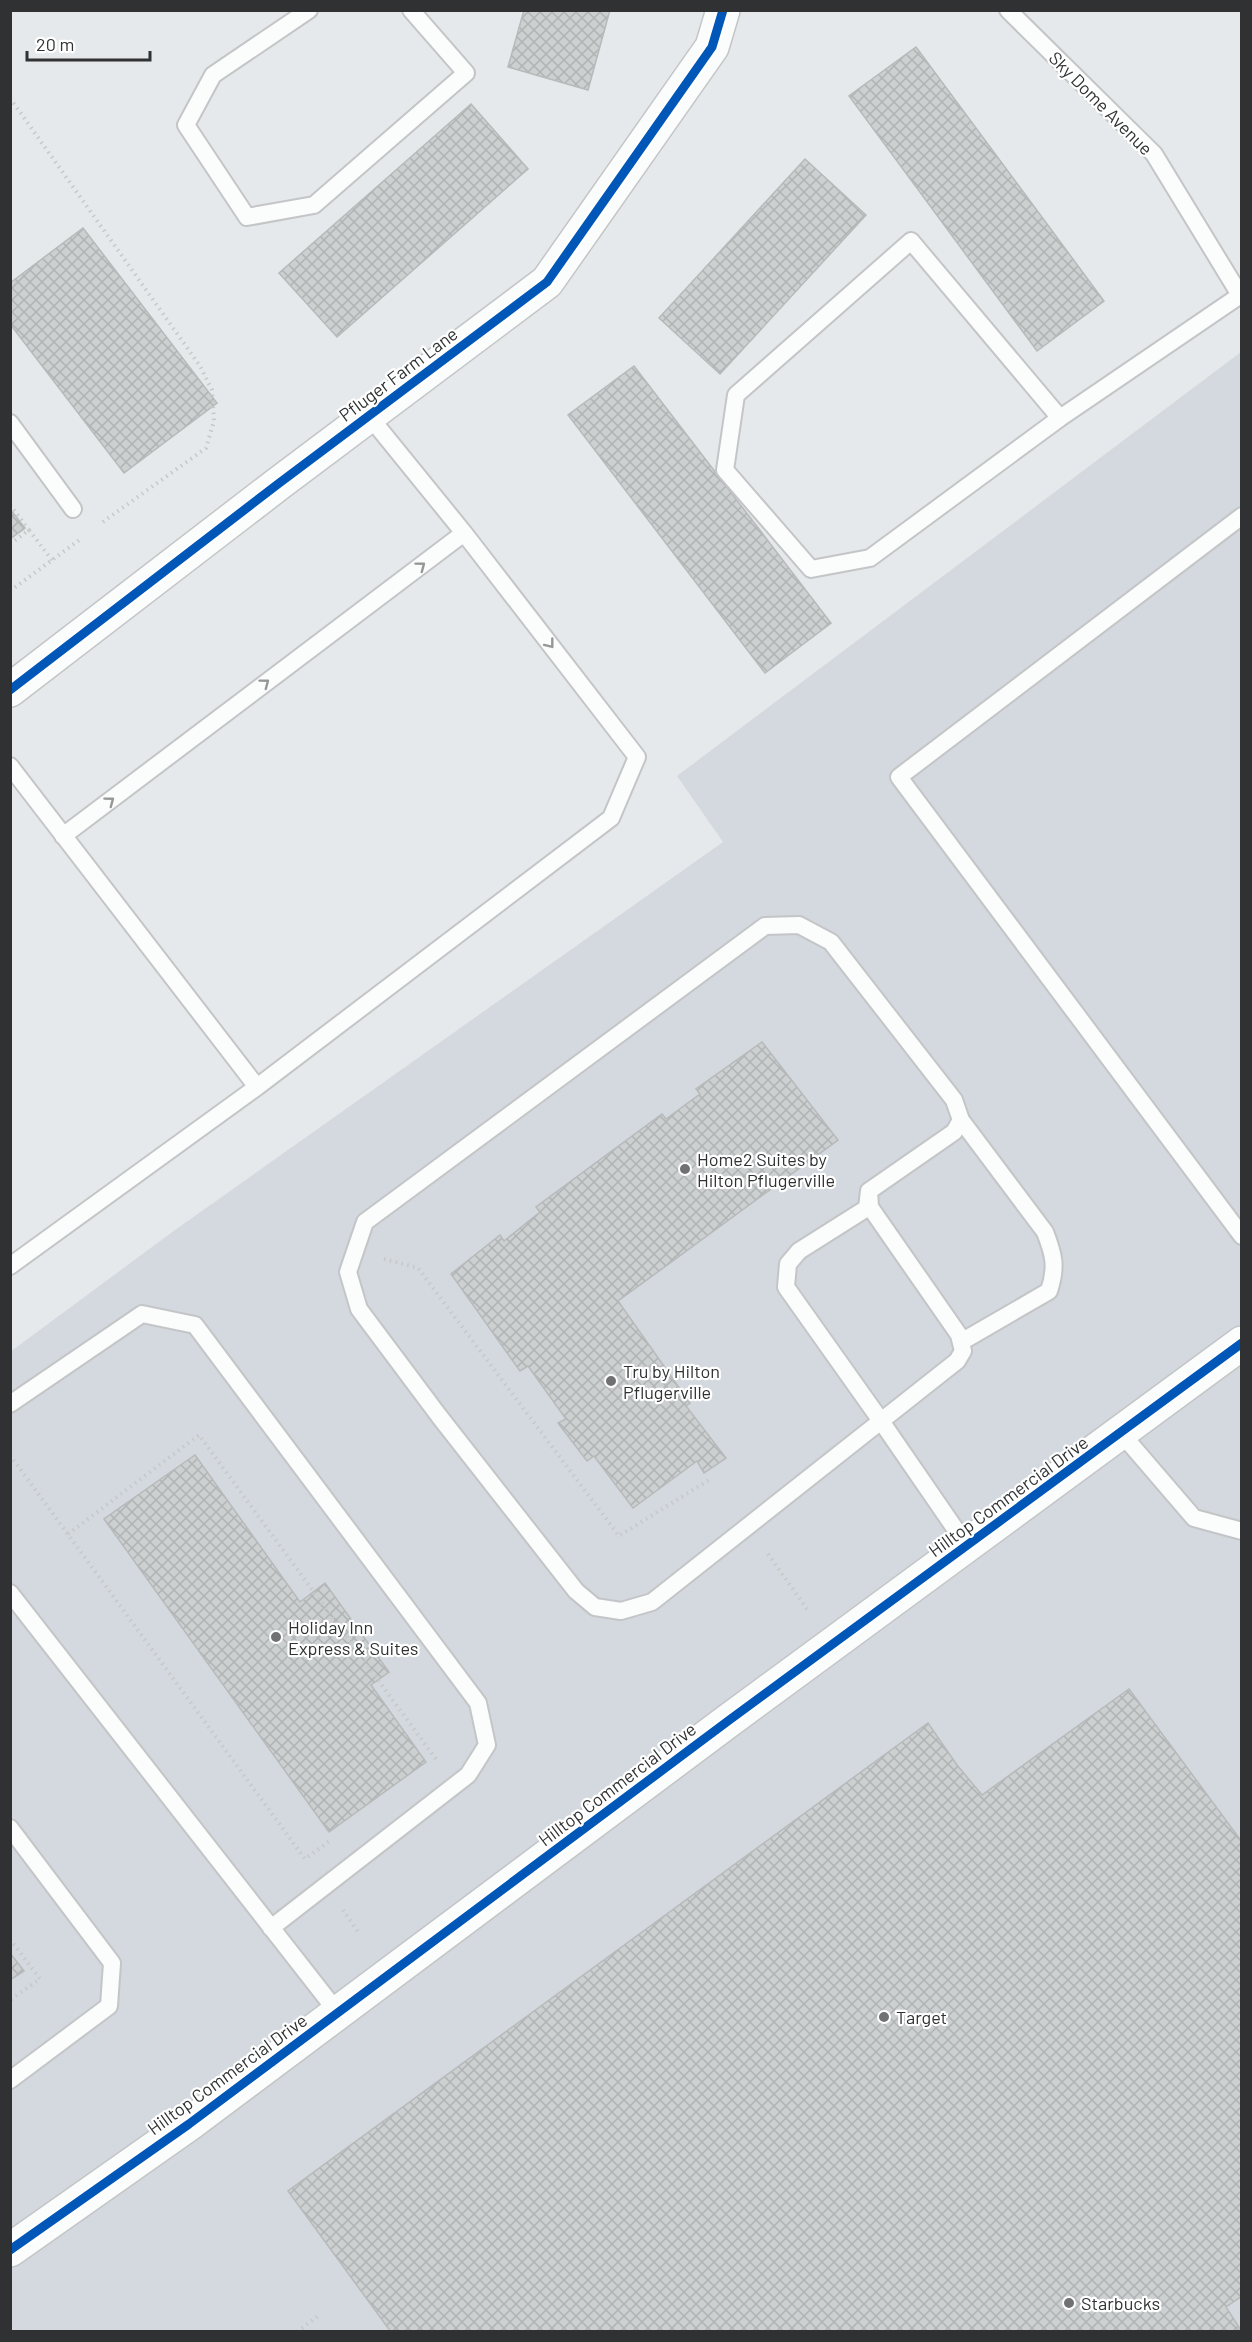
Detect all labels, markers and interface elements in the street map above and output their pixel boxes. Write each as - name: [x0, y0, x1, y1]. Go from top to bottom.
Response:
- scale bar: [27, 24, 150, 62]
- text: 20 m: [36, 33, 74, 55]
- street label: Sky Dome Avenue: [1045, 47, 1157, 159]
- street label: Pfluger Farm Lane: [334, 322, 462, 426]
- one-way arrow: [414, 562, 425, 573]
- one-way arrow: [543, 638, 554, 649]
- one-way arrow: [259, 680, 270, 691]
- one-way arrow: [103, 797, 114, 808]
- place label: Home2 Suites by Hilton Pflugerville: [697, 1148, 835, 1191]
- marker: Home2 Suites by Hilton Pflugerville: [678, 1162, 692, 1176]
- place label: Tru by Hilton Pflugerville: [623, 1360, 720, 1403]
- marker: Tru by Hilton Pflugerville: [604, 1374, 618, 1388]
- street label: Hilltop Commercial Drive: [924, 1431, 1092, 1561]
- place label: Holiday Inn Express & Suites: [288, 1616, 419, 1659]
- marker: Holiday Inn Express & Suites: [269, 1630, 283, 1644]
- street label: Hilltop Commercial Drive: [534, 1718, 700, 1850]
- place label: Target: [896, 2006, 947, 2028]
- street label: Hilltop Commercial Drive: [143, 2009, 311, 2139]
- marker: Target: [877, 2010, 891, 2024]
- place label: Starbucks: [1081, 2292, 1160, 2314]
- marker: Starbucks: [1062, 2296, 1076, 2310]

